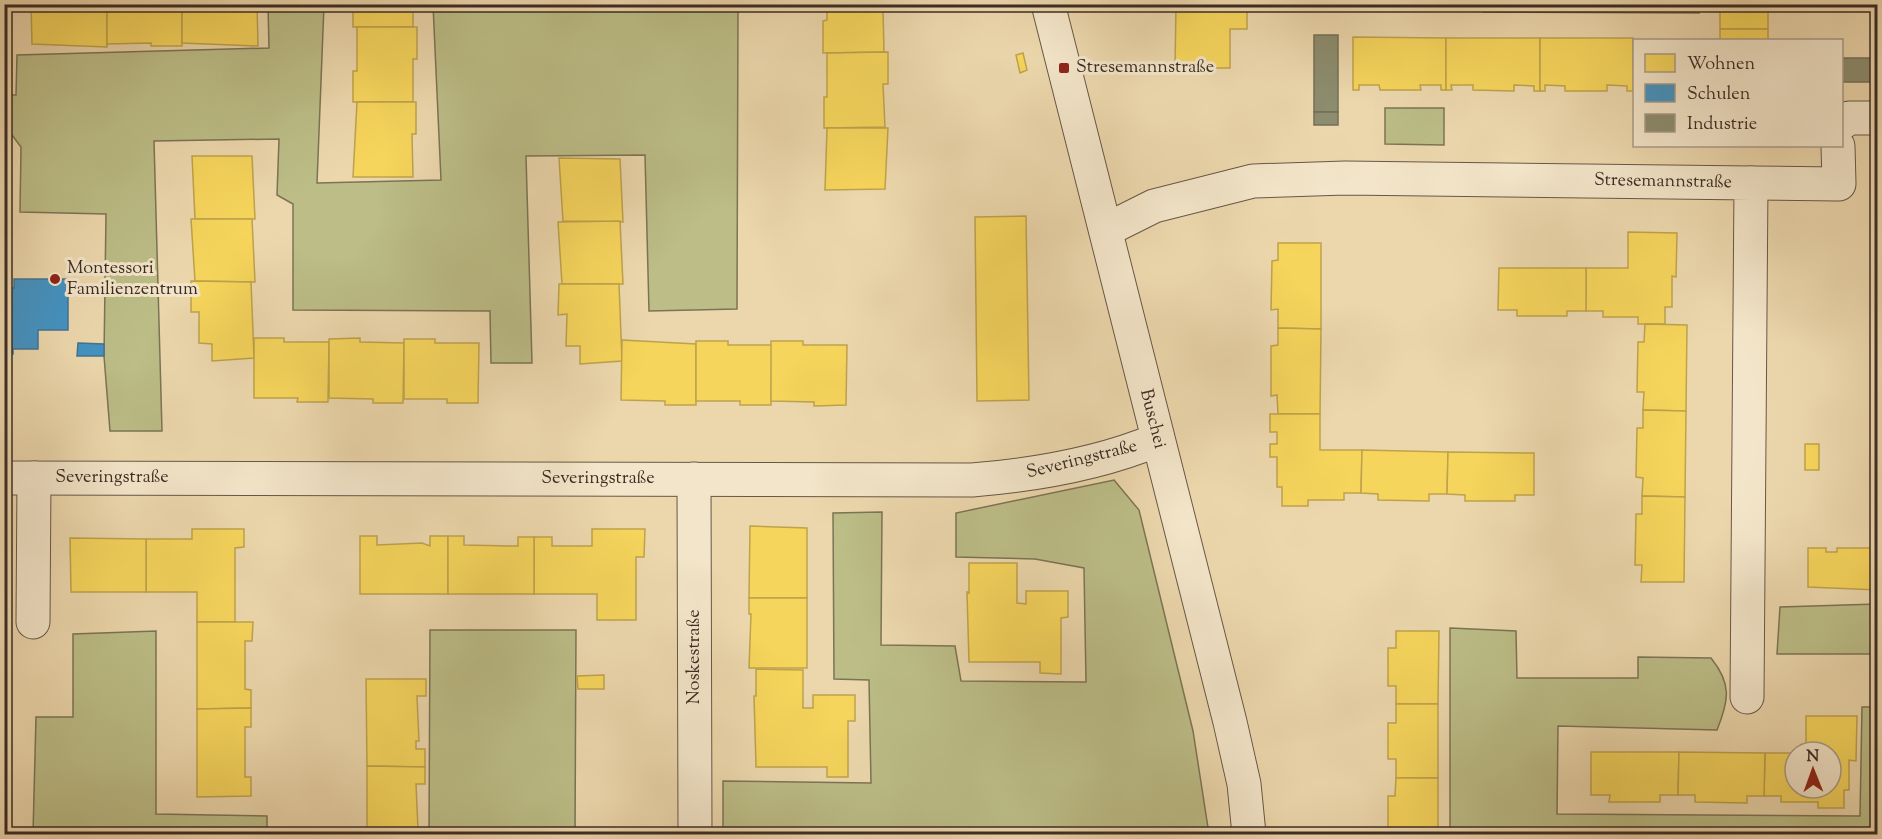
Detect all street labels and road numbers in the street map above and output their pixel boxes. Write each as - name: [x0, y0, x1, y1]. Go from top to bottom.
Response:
- street label: Stresemannstraße: [1594, 168, 1732, 196]
- street label: Buschei: [1132, 386, 1172, 452]
- street label: Severingstraße: [1024, 434, 1140, 486]
- street label: Severingstraße: [55, 465, 169, 491]
- street label: Severingstraße: [541, 466, 655, 492]
- street label: Noskestraße: [682, 609, 708, 705]

